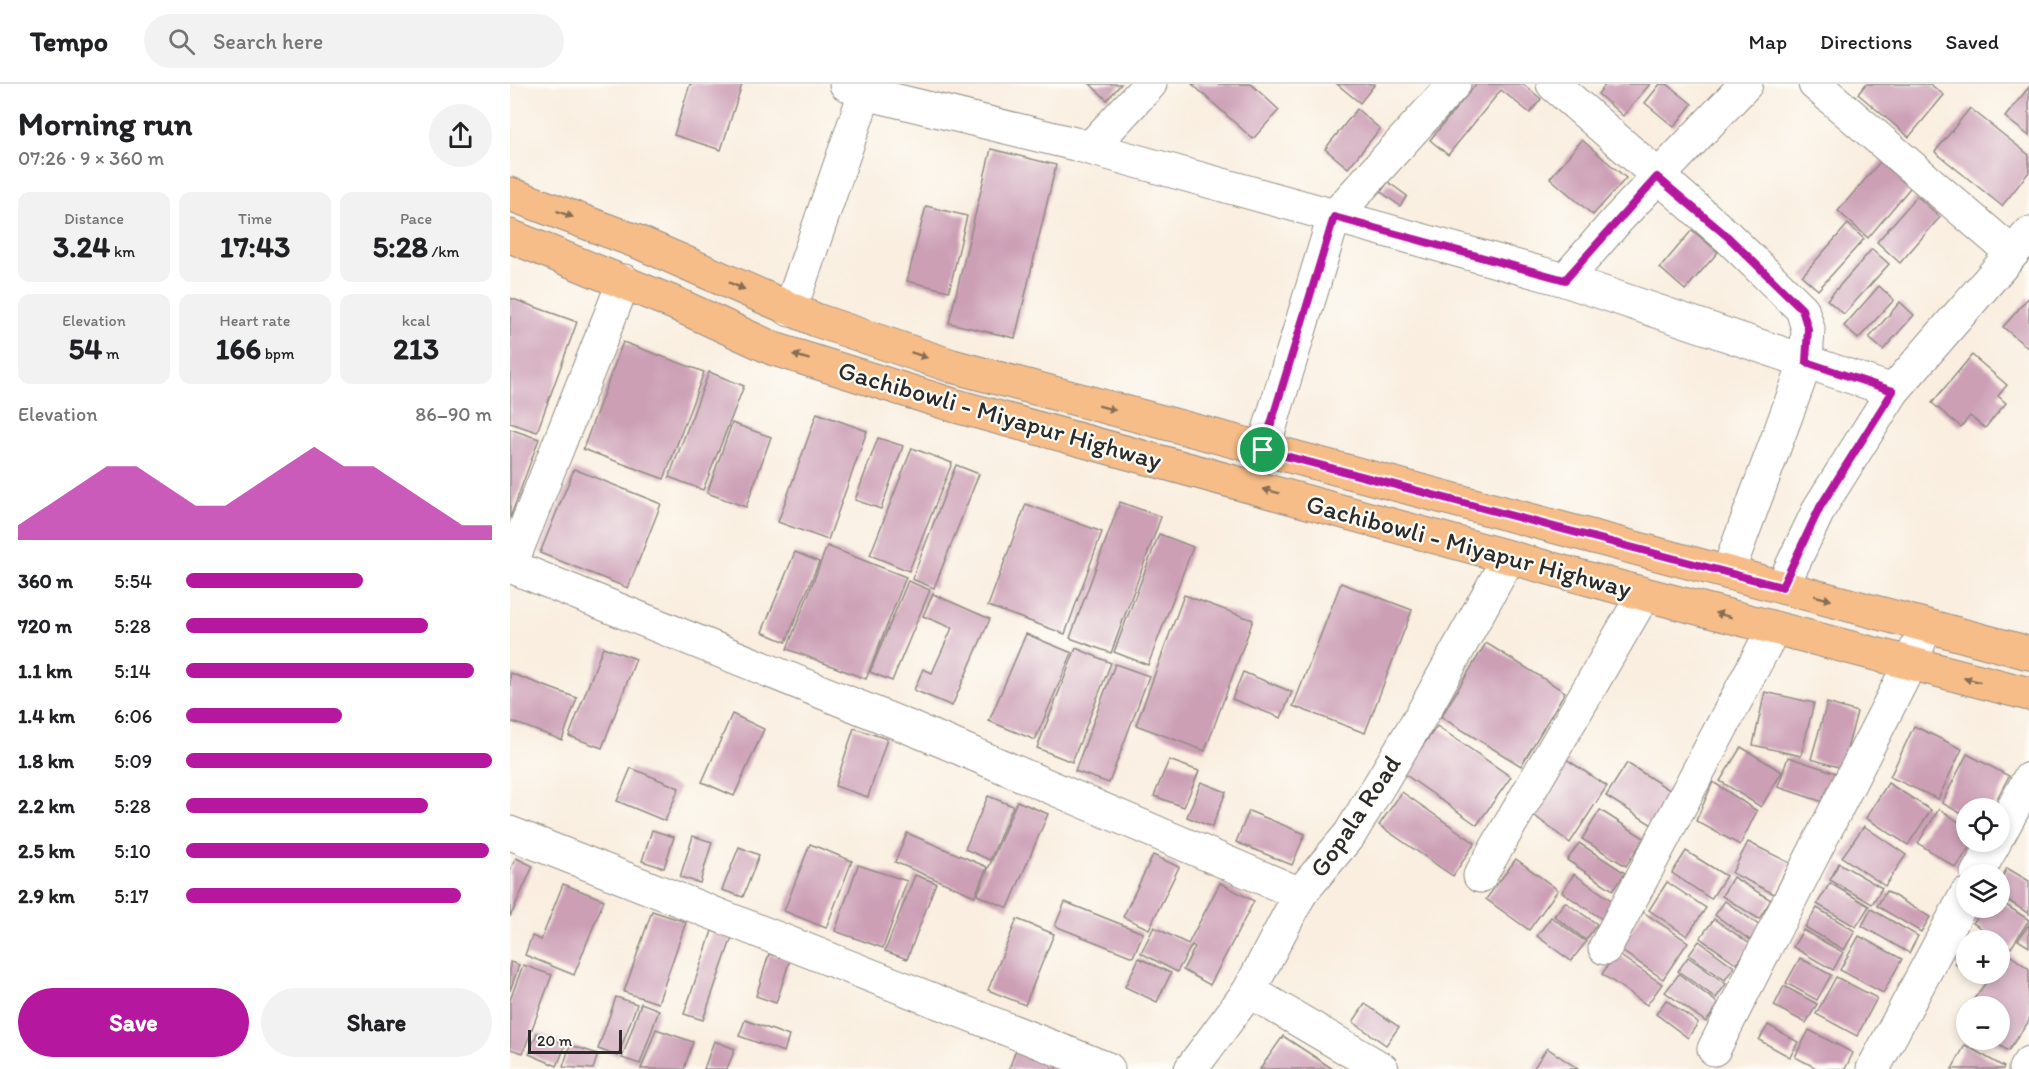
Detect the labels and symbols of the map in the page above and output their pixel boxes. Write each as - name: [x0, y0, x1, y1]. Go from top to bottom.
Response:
- one-way arrow: [556, 210, 574, 220]
- one-way arrow: [728, 281, 746, 291]
- one-way arrow: [910, 350, 928, 360]
- one-way arrow: [792, 352, 810, 361]
- street label: Gachibowli - Miyapur Highway: [835, 353, 1165, 477]
- one-way arrow: [1098, 403, 1116, 413]
- pin: [1237, 424, 1288, 475]
- one-way arrow: [1262, 486, 1280, 496]
- street label: Gachibowli - Miyapur Highway: [1303, 487, 1635, 605]
- one-way arrow: [1814, 593, 1832, 603]
- one-way arrow: [1714, 609, 1732, 619]
- one-way arrow: [1963, 674, 1981, 684]
- street label: Gopala Road: [1303, 749, 1407, 883]
- scale bar: [528, 1027, 622, 1054]

